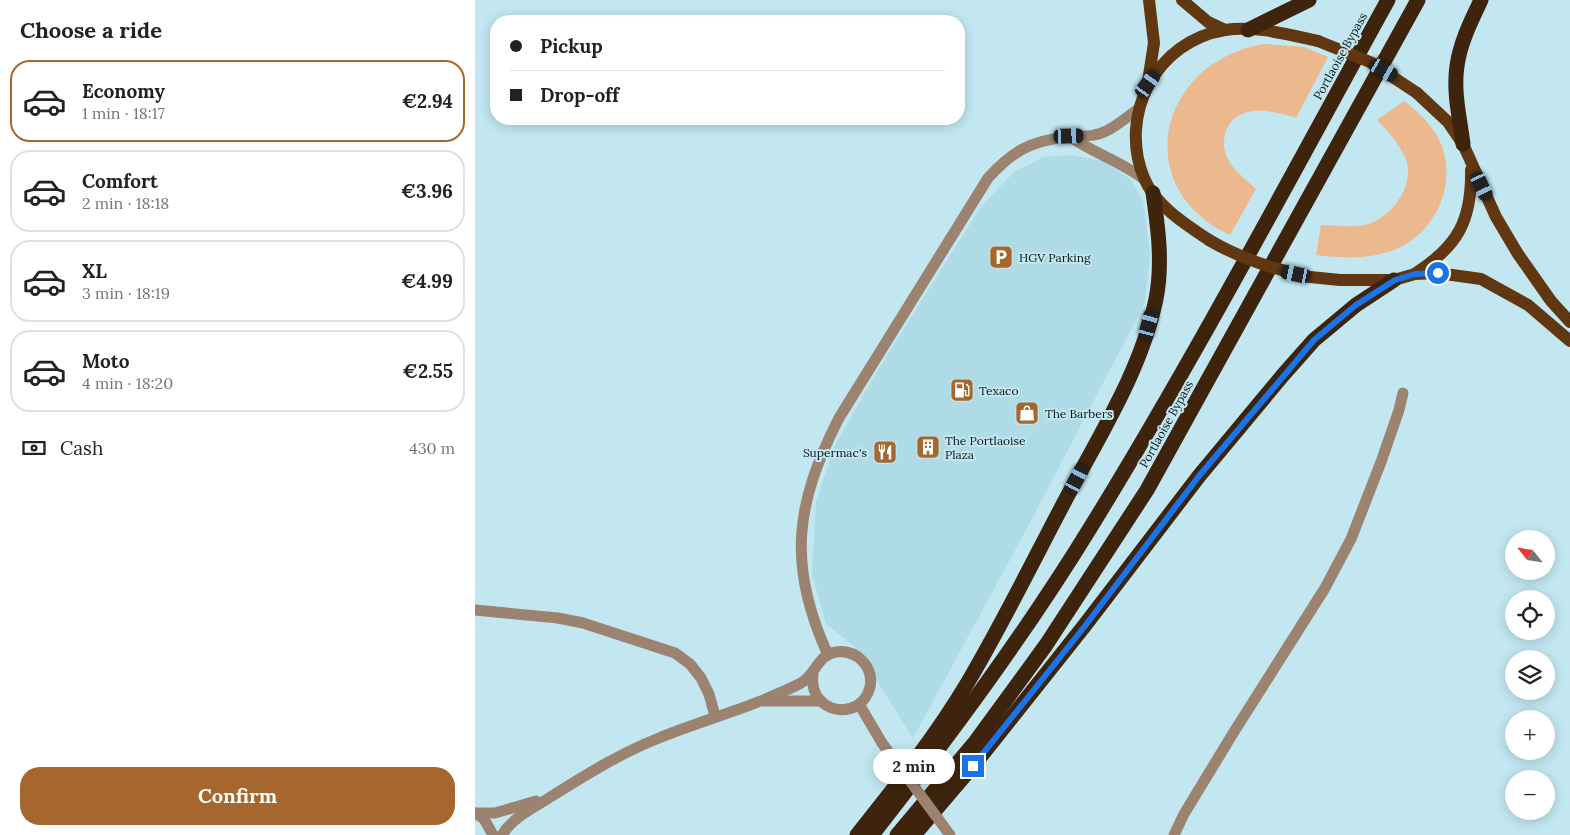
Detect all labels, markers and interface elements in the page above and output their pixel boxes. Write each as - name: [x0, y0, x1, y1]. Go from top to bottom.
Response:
- street label: Portlaoise Bypass: [1310, 9, 1370, 102]
- text: Choose a ride: [20, 16, 162, 44]
- text: Pickup: [540, 34, 603, 58]
- car: [1367, 56, 1400, 84]
- car: [1133, 67, 1162, 101]
- icon: car: [22, 79, 67, 124]
- text: Economy: [82, 79, 165, 103]
- text: Drop-off: [540, 83, 619, 107]
- text: €2.94: [402, 89, 453, 113]
- text: 1 min · 18:17: [82, 103, 165, 123]
- car: [1053, 128, 1084, 144]
- icon: car: [22, 169, 67, 214]
- text: Comfort: [82, 169, 158, 193]
- car: [1468, 169, 1495, 203]
- text: €3.96: [401, 179, 453, 203]
- text: 2 min · 18:18: [82, 193, 169, 213]
- parking icon: HGV Parking: [988, 244, 1014, 270]
- place label: HGV Parking: [1019, 250, 1091, 265]
- icon: car: [22, 259, 67, 304]
- text: XL: [82, 259, 107, 283]
- route start: [1427, 262, 1449, 284]
- car: [1279, 264, 1312, 284]
- text: €4.99: [401, 269, 453, 293]
- text: 3 min · 18:19: [82, 283, 170, 303]
- car: [1137, 308, 1160, 340]
- icon: car: [22, 349, 67, 394]
- text: Moto: [82, 349, 129, 373]
- text: €2.55: [403, 359, 453, 383]
- text: 4 min · 18:20: [82, 373, 173, 393]
- fuel station icon: Texaco: [949, 377, 975, 403]
- street label: Portlaoise Bypass: [1136, 377, 1196, 470]
- place label: Texaco: [979, 383, 1018, 398]
- shop icon: The Barbers: [1014, 400, 1040, 426]
- place label: The Barbers: [1045, 406, 1113, 421]
- place label: The Portlaoise Plaza: [945, 433, 1026, 462]
- icon: cash: [20, 434, 48, 462]
- building icon: The Portlaoise Plaza: [915, 434, 941, 460]
- text: Cash: [60, 436, 103, 460]
- text: 430 m: [409, 438, 455, 458]
- restaurant icon: Supermac's: [872, 439, 898, 465]
- place label: Supermac's: [803, 445, 867, 460]
- car: [1063, 462, 1090, 496]
- north arrow: [1505, 530, 1555, 580]
- map controls: [1505, 530, 1555, 820]
- button: locate: [1505, 590, 1555, 640]
- button: layers: [1505, 650, 1555, 700]
- button: +: [1505, 710, 1555, 760]
- callout: 2 min: [873, 748, 955, 784]
- route end: [962, 755, 984, 777]
- text: 2 min: [893, 756, 935, 776]
- button: Confirm: [20, 767, 455, 825]
- button: −: [1505, 770, 1555, 820]

